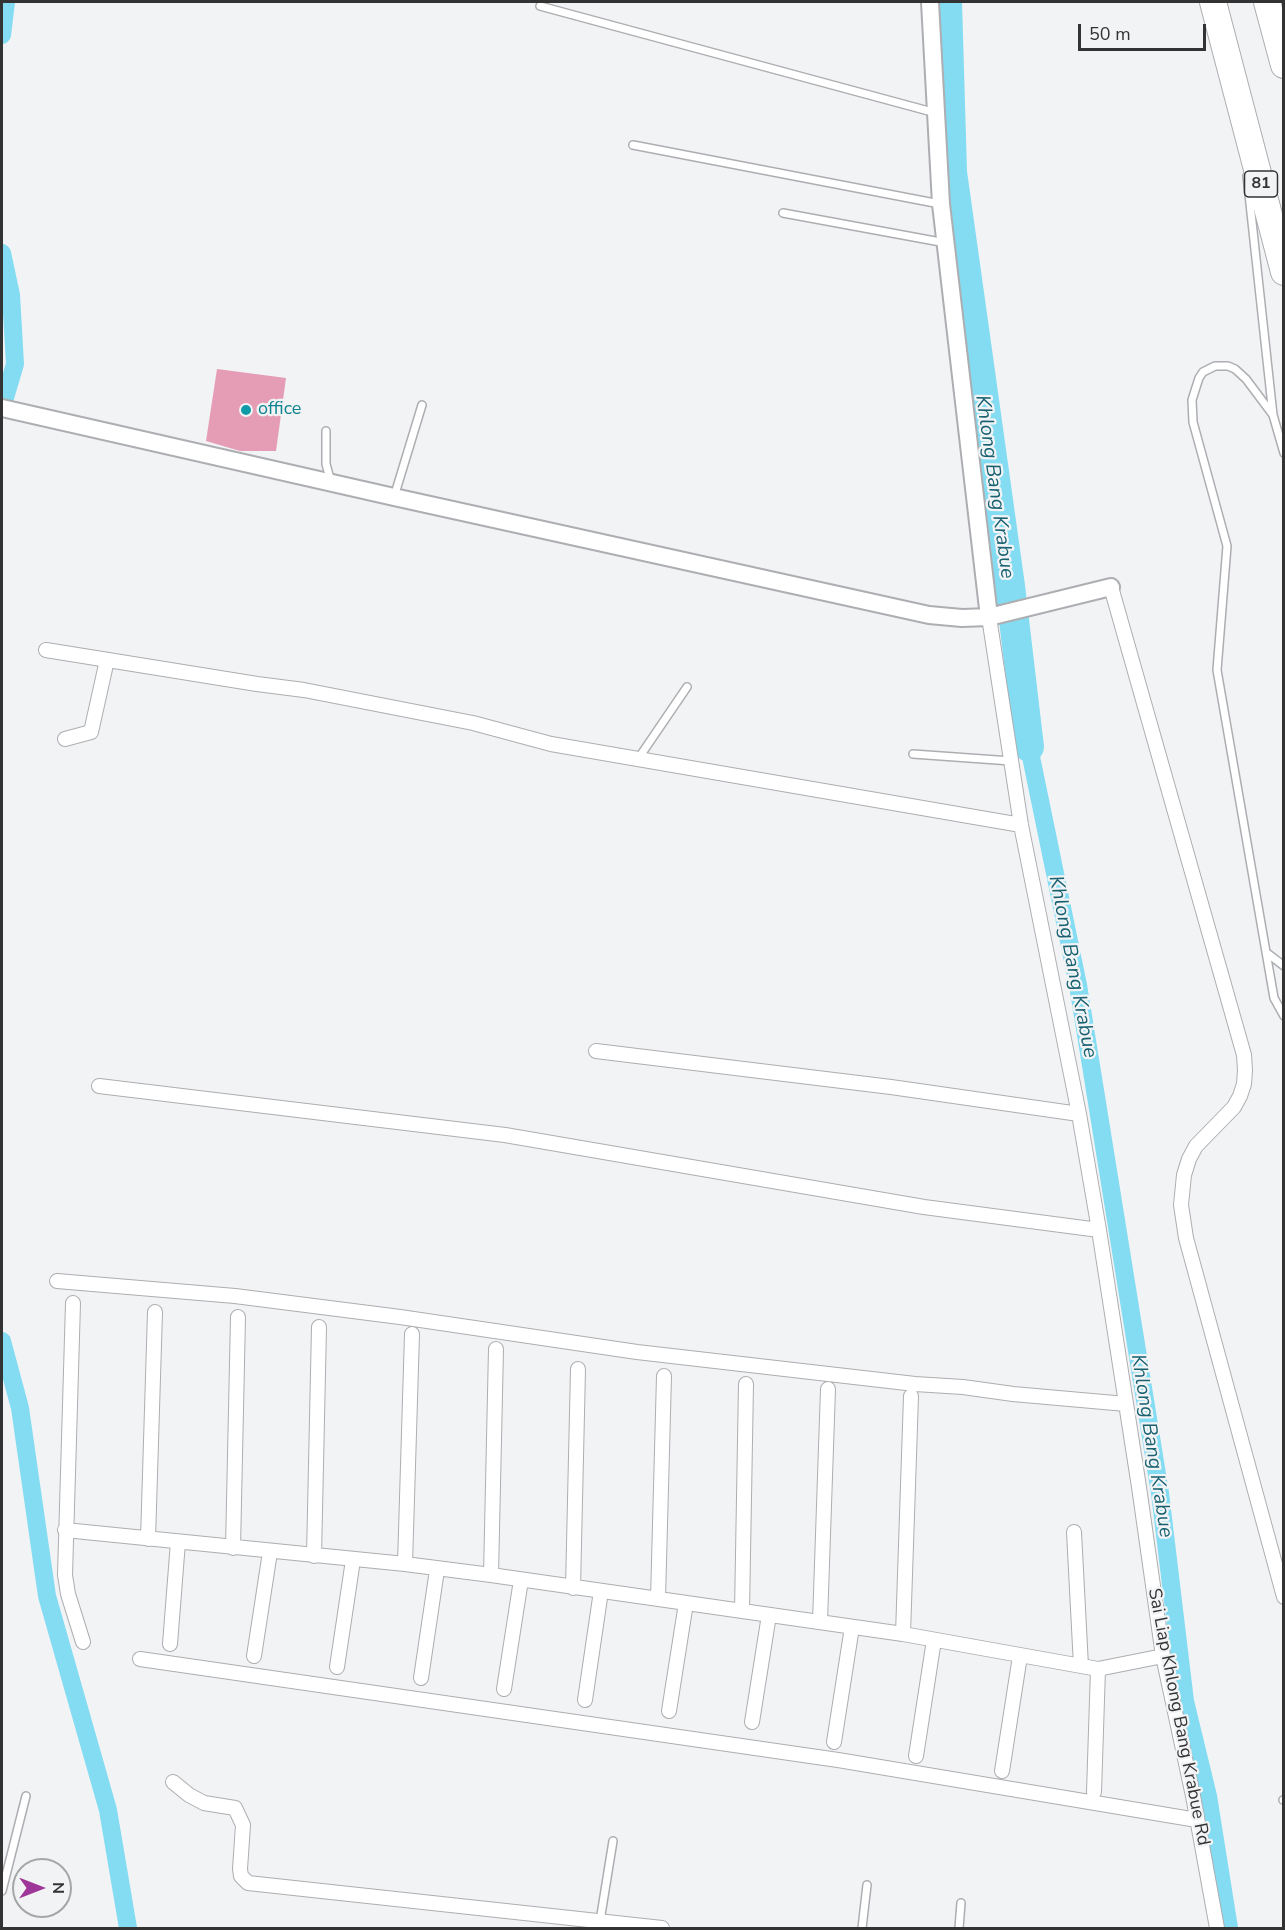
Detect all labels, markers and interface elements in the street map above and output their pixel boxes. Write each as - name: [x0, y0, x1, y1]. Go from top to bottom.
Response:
- scale bar: [1081, 12, 1208, 50]
- text: 50 m: [1089, 22, 1131, 46]
- road number: 81: [1244, 171, 1278, 197]
- water label: Khlong Bang Krabue: [969, 394, 1019, 580]
- place label: office: [258, 399, 301, 421]
- marker: office: [239, 403, 253, 417]
- water label: Khlong Bang Krabue: [1043, 874, 1101, 1060]
- water label: Khlong Bang Krabue: [1125, 1353, 1177, 1539]
- street label: Sai Liap Khlong Bang Krabue Rd: [1142, 1587, 1214, 1847]
- north arrow: [12, 1858, 72, 1918]
- text: N: [47, 1882, 69, 1894]

